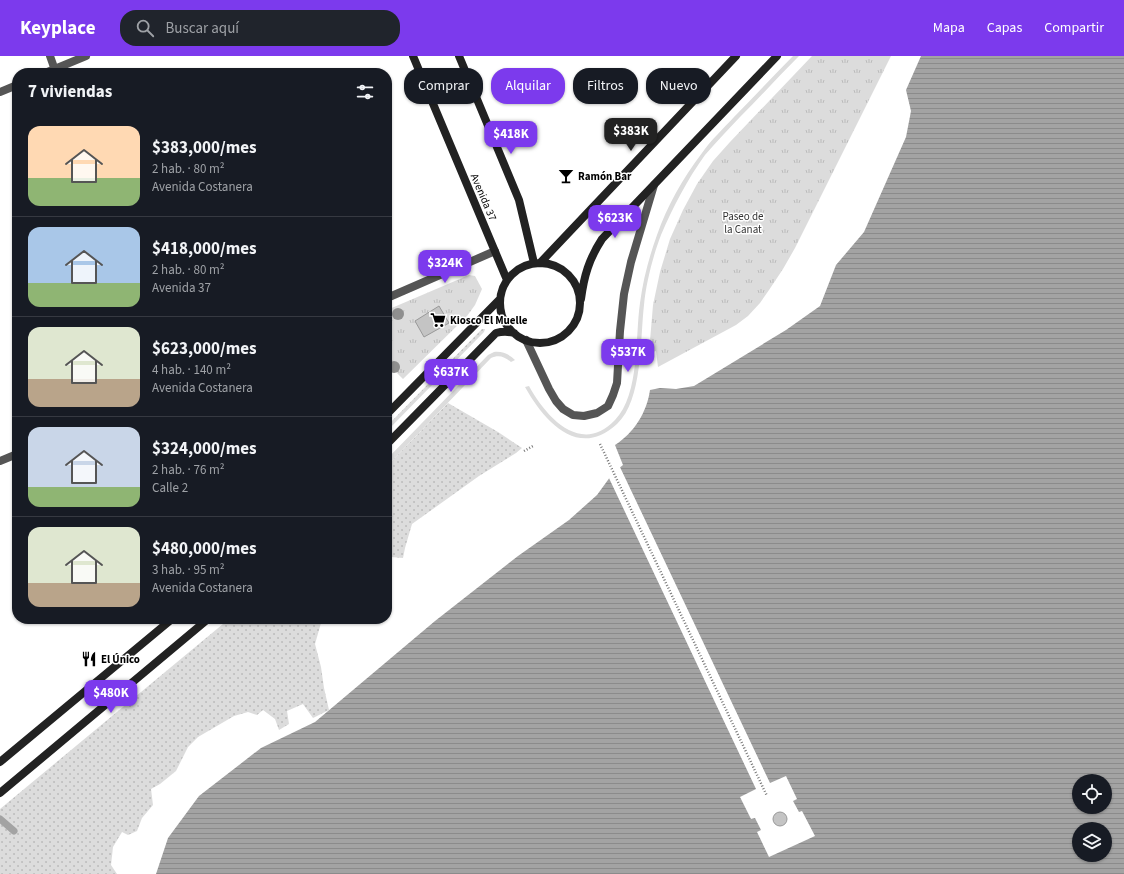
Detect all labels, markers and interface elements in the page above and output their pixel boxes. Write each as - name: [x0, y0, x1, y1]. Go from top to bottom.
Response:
- search box: [120, 10, 400, 46]
- text: Keyplace: [20, 15, 96, 42]
- icon: search: [134, 17, 156, 39]
- text: Buscar aquí: [166, 18, 239, 39]
- text: Mapa: [933, 18, 965, 38]
- text: Capas: [987, 18, 1022, 38]
- text: Compartir: [1044, 18, 1104, 38]
- chip: Comprar: [404, 68, 483, 104]
- chip: Alquilar: [491, 68, 565, 104]
- chip: Filtros: [573, 68, 638, 104]
- chip: Nuevo: [646, 68, 711, 104]
- text: 7 viviendas: [28, 80, 112, 104]
- icon: filters: [354, 81, 376, 103]
- pin: $383K: [603, 118, 659, 152]
- pin: $418K: [483, 121, 539, 155]
- text: $383K: [613, 122, 649, 140]
- text: $418K: [493, 125, 529, 143]
- text: $383,000/mes: [152, 136, 257, 160]
- icon: home: [60, 142, 108, 190]
- text: 2 hab. · 80 m²: [152, 160, 225, 178]
- bar icon: Ramón Bar: [557, 167, 575, 185]
- place label: Ramón Bar: [578, 169, 632, 184]
- street label: Avenida 37: [467, 171, 500, 223]
- text: Avenida Costanera: [152, 178, 253, 196]
- pin: $623K: [587, 205, 643, 239]
- text: $623K: [597, 209, 633, 227]
- park label: Paseo de la Canat: [722, 209, 764, 237]
- text: $418,000/mes: [152, 237, 257, 261]
- icon: home: [60, 243, 108, 291]
- pin: $324K: [417, 250, 473, 284]
- text: $324K: [427, 254, 463, 272]
- text: 2 hab. · 80 m²: [152, 261, 225, 279]
- text: Avenida 37: [152, 279, 211, 297]
- supermarket icon: Kiosco El Muelle: [429, 311, 447, 329]
- place label: Kiosco El Muelle: [450, 313, 528, 328]
- text: $623,000/mes: [152, 337, 257, 361]
- pin: $537K: [600, 339, 656, 373]
- icon: home: [60, 343, 108, 391]
- text: $537K: [610, 343, 646, 361]
- pin: $637K: [423, 359, 479, 393]
- text: 4 hab. · 140 m²: [152, 361, 231, 379]
- text: $637K: [433, 363, 469, 381]
- text: Avenida Costanera: [152, 379, 253, 397]
- text: $324,000/mes: [152, 437, 257, 461]
- icon: home: [60, 443, 108, 491]
- text: 2 hab. · 76 m²: [152, 461, 225, 479]
- text: Calle 2: [152, 479, 188, 497]
- text: $480,000/mes: [152, 537, 257, 561]
- icon: home: [60, 543, 108, 591]
- text: 3 hab. · 95 m²: [152, 561, 225, 579]
- text: Avenida Costanera: [152, 579, 253, 597]
- restaurant icon: El Único: [80, 650, 98, 668]
- place label: El Único: [101, 652, 140, 667]
- pin: $480K: [83, 680, 139, 714]
- text: $480K: [93, 684, 129, 702]
- map controls: [1072, 774, 1112, 862]
- button: locate: [1072, 774, 1112, 814]
- button: layers: [1072, 822, 1112, 862]

